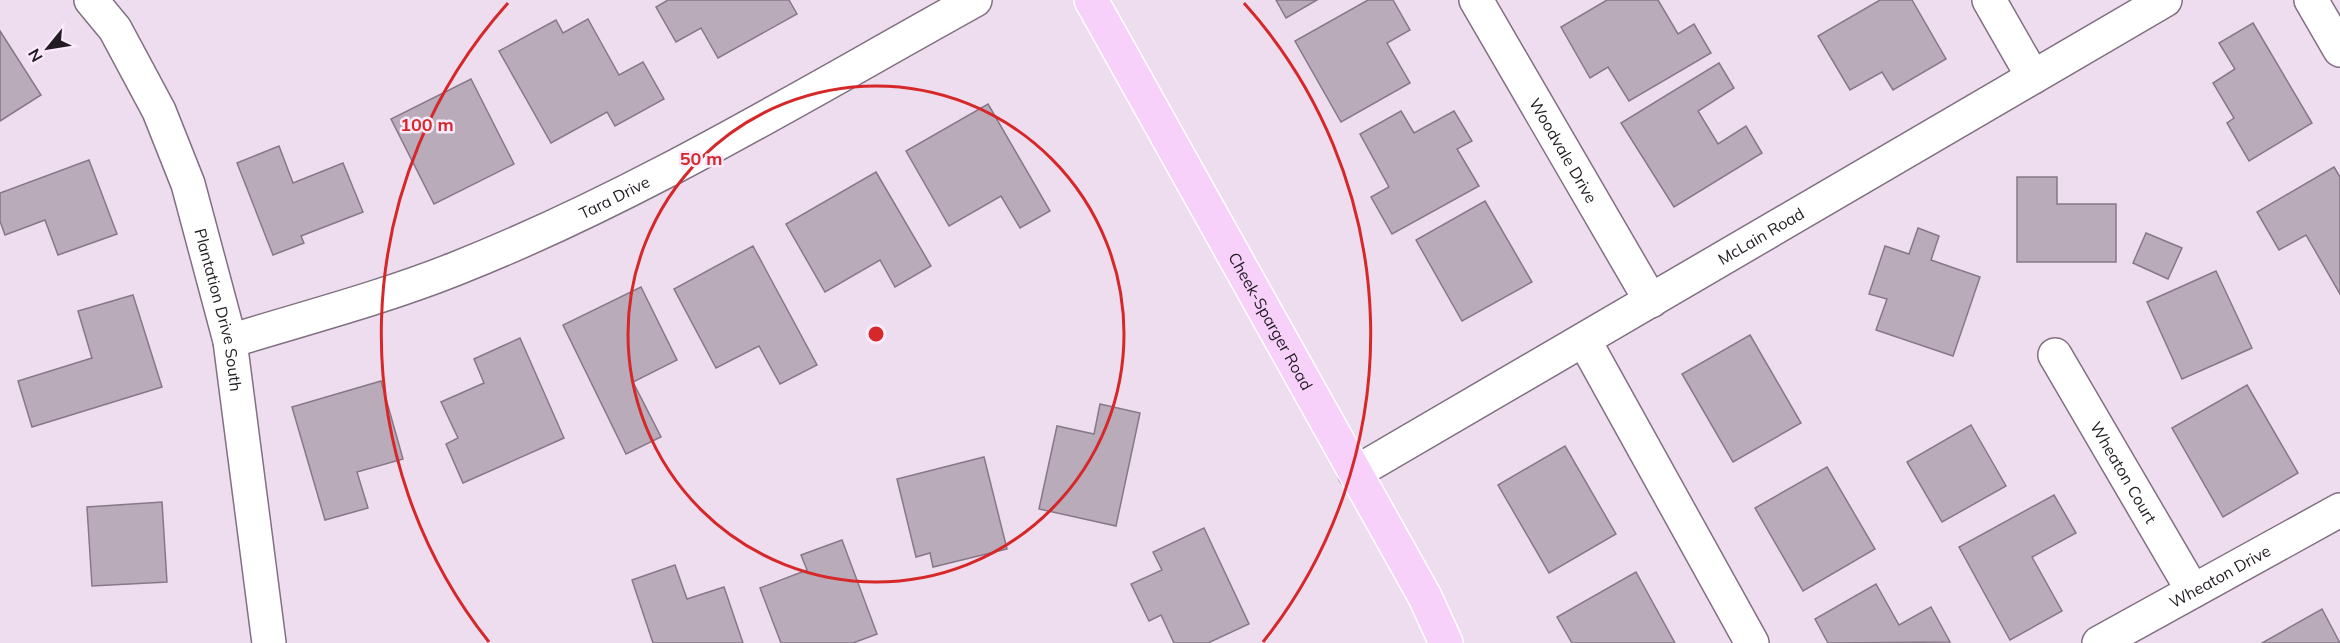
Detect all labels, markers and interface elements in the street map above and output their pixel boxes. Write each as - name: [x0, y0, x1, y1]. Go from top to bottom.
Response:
- north arrow: [18, 18, 78, 78]
- text: N: [23, 45, 47, 66]
- street label: Woodvale Drive: [1525, 94, 1602, 207]
- text: 100 m: [400, 113, 454, 136]
- text: 50 m: [680, 147, 722, 170]
- street label: Tara Drive: [576, 171, 653, 223]
- street label: McLain Road: [1714, 203, 1808, 269]
- street label: Plantation Drive South: [190, 226, 246, 392]
- street label: Cheek-Sparger Road: [1224, 249, 1317, 394]
- centre of rings: [866, 324, 886, 344]
- street label: Wheaton Court: [2086, 418, 2161, 527]
- street label: Wheaton Drive: [2166, 540, 2274, 612]

